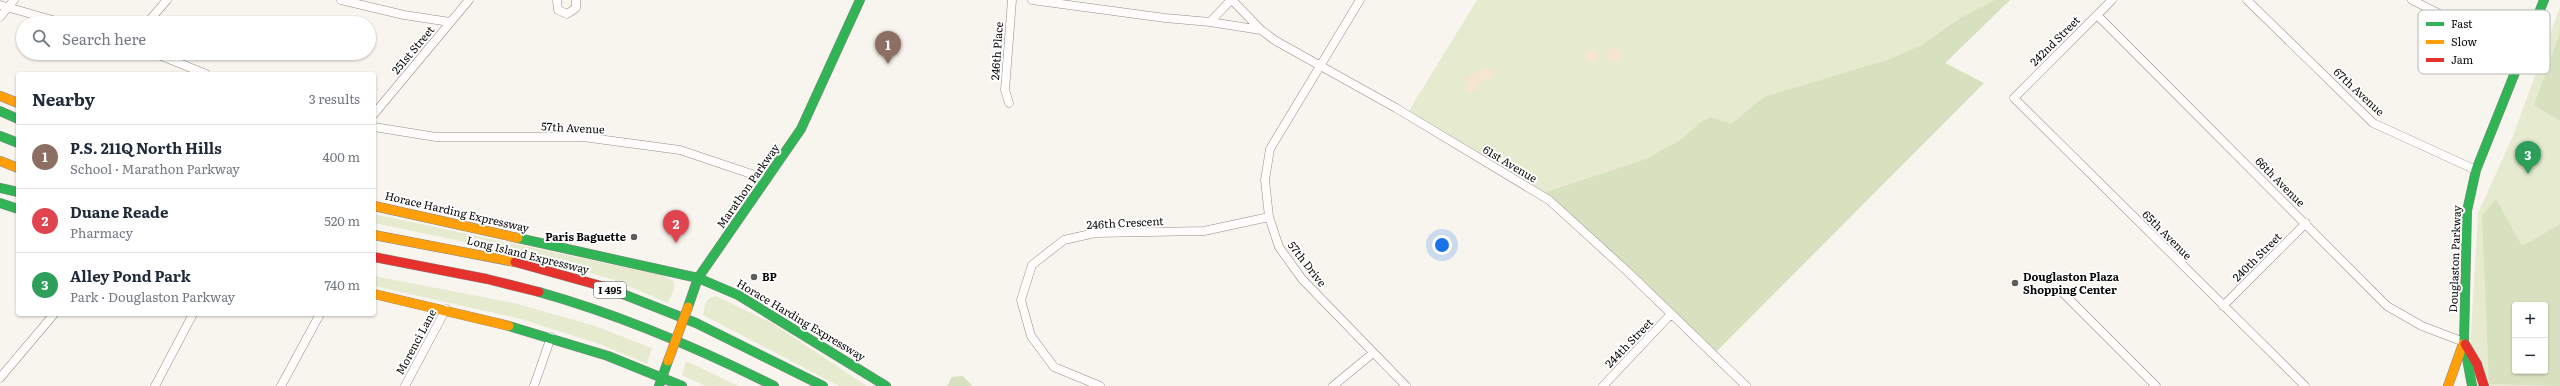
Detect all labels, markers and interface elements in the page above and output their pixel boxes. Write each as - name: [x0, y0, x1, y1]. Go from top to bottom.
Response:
- legend: [2418, 10, 2550, 74]
- street label: 242nd Street: [2026, 11, 2083, 69]
- text: Fast: [2451, 15, 2473, 31]
- search box: [16, 16, 376, 60]
- street label: 251st Street: [387, 21, 438, 77]
- street label: 246th Place: [986, 21, 1006, 81]
- icon: search: [30, 27, 52, 49]
- text: Search here: [62, 27, 146, 50]
- pin: 1: [875, 31, 901, 64]
- text: Slow: [2451, 33, 2477, 49]
- text: Jam: [2451, 51, 2474, 67]
- street label: 67th Avenue: [2331, 64, 2389, 119]
- text: Nearby: [32, 86, 95, 111]
- text: 3 results: [309, 89, 360, 108]
- street label: 57th Avenue: [541, 117, 606, 137]
- text: P.S. 211Q North Hills: [70, 136, 222, 159]
- street label: Marathon Parkway: [712, 139, 783, 231]
- street label: 61st Avenue: [1480, 141, 1541, 186]
- pin: 3: [2515, 141, 2541, 174]
- text: 1: [42, 147, 48, 166]
- text: 400 m: [323, 147, 360, 166]
- street label: 66th Avenue: [2252, 153, 2309, 210]
- text: School · Marathon Parkway: [70, 159, 240, 178]
- street label: Horace Harding Expressway: [384, 187, 532, 236]
- text: Duane Reade: [70, 200, 168, 223]
- street label: Douglaston Parkway: [2444, 204, 2464, 313]
- street label: 65th Avenue: [2139, 206, 2196, 263]
- pin: 2: [663, 210, 689, 243]
- text: 2: [42, 211, 48, 230]
- text: 520 m: [324, 211, 360, 230]
- street label: 246th Crescent: [1086, 212, 1164, 232]
- text: Pharmacy: [70, 223, 133, 242]
- place label: Paris Baguette: [545, 228, 626, 244]
- street label: 240th Street: [2228, 228, 2285, 284]
- street label: Long Island Expressway: [465, 231, 592, 277]
- marker: Paris Baguette: [629, 232, 639, 242]
- your location: [1432, 235, 1452, 255]
- street label: 57th Drive: [1285, 237, 1331, 290]
- text: Alley Pond Park: [70, 264, 191, 287]
- place label: BP: [762, 268, 777, 284]
- place label: Douglaston Plaza Shopping Center: [2023, 268, 2120, 297]
- marker: BP: [749, 272, 759, 282]
- street label: Horace Harding Expressway: [734, 274, 869, 364]
- text: 3: [41, 275, 49, 294]
- text: 740 m: [324, 275, 360, 294]
- marker: Douglaston Plaza Shopping Center: [2010, 278, 2020, 288]
- road number: I 495: [594, 282, 626, 298]
- text: Park · Douglaston Parkway: [70, 287, 235, 306]
- map controls: [2512, 302, 2548, 374]
- button: +: [2512, 302, 2548, 338]
- street label: Morenci Lane: [391, 306, 439, 377]
- street label: 244th Street: [1601, 314, 1656, 371]
- button: −: [2512, 338, 2548, 374]

